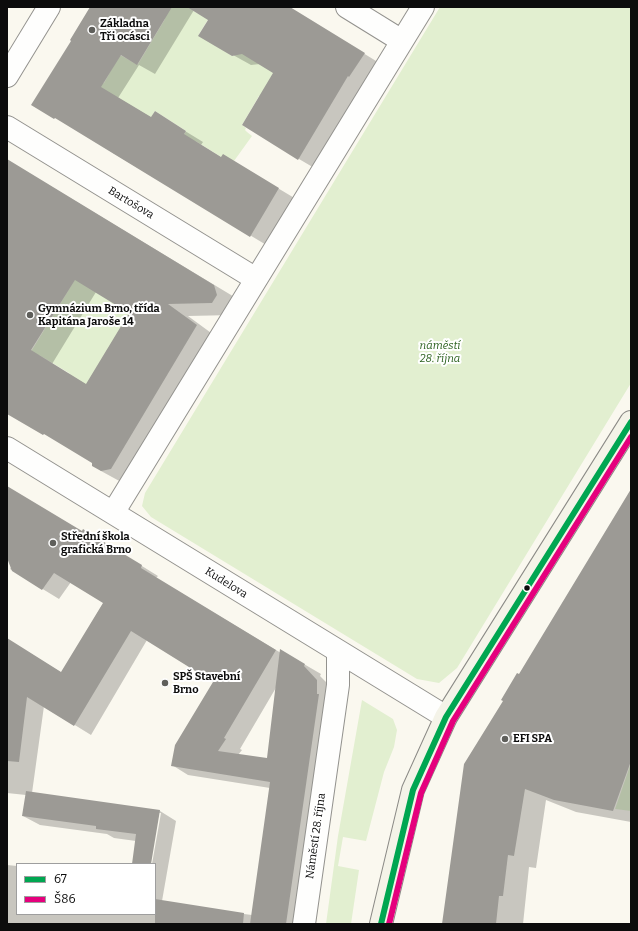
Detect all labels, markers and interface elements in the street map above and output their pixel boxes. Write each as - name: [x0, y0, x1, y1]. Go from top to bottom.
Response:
- place label: Základna Tři ocásci: [100, 17, 150, 43]
- marker: Základna Tři ocásci: [87, 25, 97, 35]
- street label: Bartošova: [106, 184, 156, 222]
- place label: Gymnázium Brno, třída Kapitána Jaroše 14: [38, 302, 160, 328]
- marker: Gymnázium Brno, třída Kapitána Jaroše 14: [25, 310, 35, 320]
- park label: náměstí 28. října: [420, 339, 460, 365]
- place label: Střední škola grafická Brno: [61, 530, 131, 556]
- marker: Střední škola grafická Brno: [48, 538, 58, 548]
- street label: Kudelova: [202, 565, 250, 601]
- unlabelled marker: [522, 583, 532, 593]
- place label: SPŠ Stavební Brno: [173, 670, 240, 696]
- marker: SPŠ Stavební Brno: [160, 678, 170, 688]
- place label: EFI SPA: [513, 732, 552, 746]
- marker: EFI SPA: [500, 734, 510, 744]
- street label: Náměstí 28. října: [303, 792, 329, 880]
- legend: [16, 863, 156, 915]
- text: 67: [54, 872, 67, 886]
- text: Š86: [54, 892, 75, 906]

